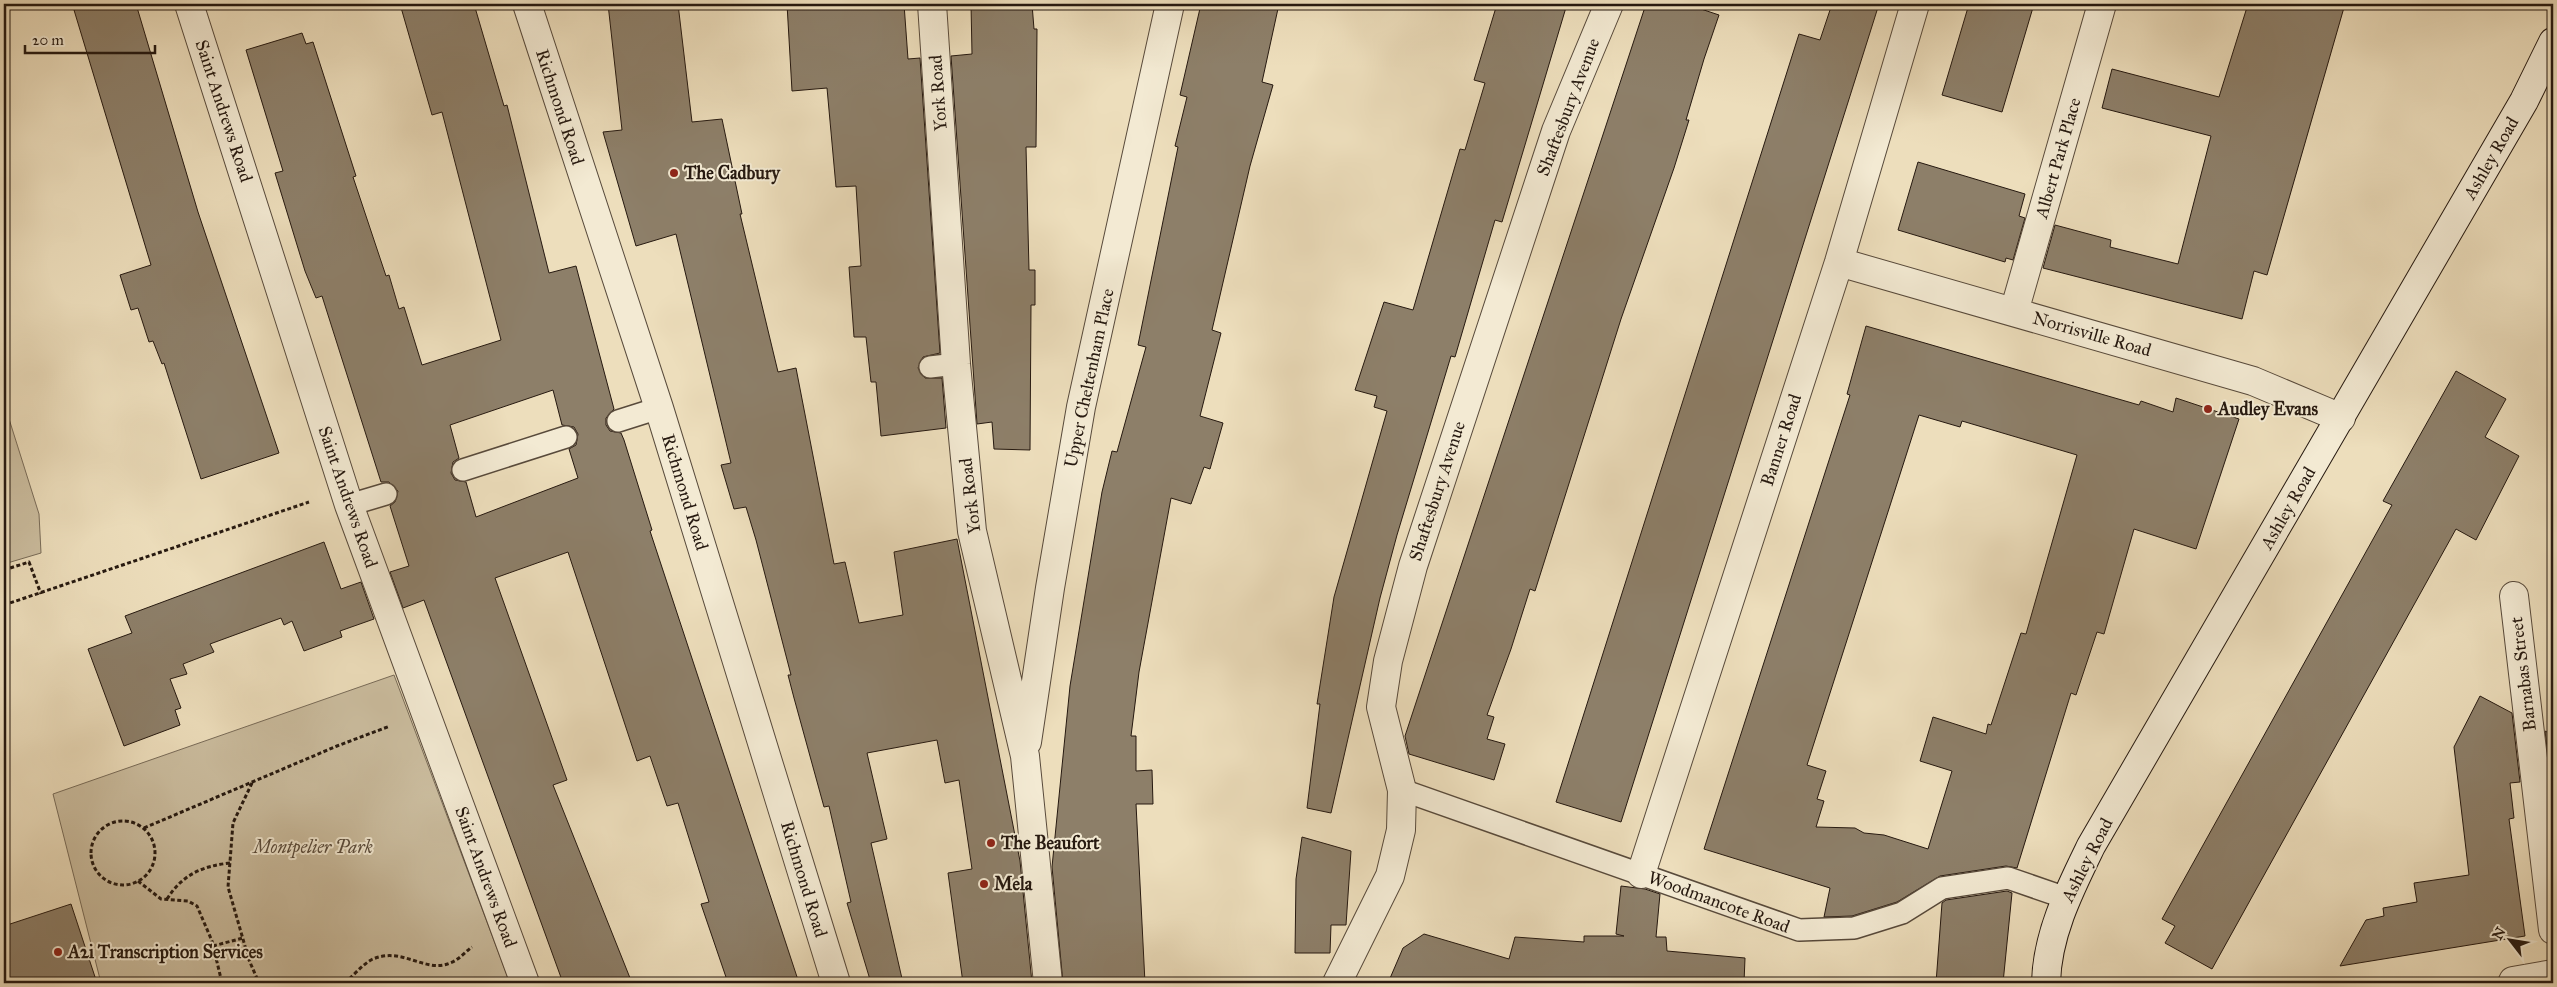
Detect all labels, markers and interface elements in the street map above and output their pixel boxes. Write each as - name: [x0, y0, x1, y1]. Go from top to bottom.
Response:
- scale bar: [25, 22, 155, 54]
- text: 20 m: [32, 31, 64, 49]
- street label: Shaftesbury Avenue: [1532, 35, 1604, 179]
- street label: Saint Andrews Road: [191, 37, 257, 185]
- street label: Richmond Road: [531, 46, 589, 168]
- street label: York Road: [924, 54, 952, 132]
- street label: Albert Park Place: [2030, 95, 2086, 222]
- street label: Ashley Road: [2458, 113, 2523, 204]
- place label: The Cadbury: [683, 162, 782, 185]
- marker: The Cadbury: [668, 167, 680, 179]
- street label: Upper Cheltenham Place: [1059, 286, 1119, 470]
- street label: Norrisville Road: [2030, 307, 2154, 361]
- street label: Banner Road: [1756, 391, 1806, 489]
- place label: Audley Evans: [2217, 398, 2319, 421]
- marker: Audley Evans: [2202, 403, 2214, 415]
- street label: Shaftesbury Avenue: [1404, 418, 1470, 564]
- street label: Saint Andrews Road: [313, 423, 383, 571]
- street label: Richmond Road: [657, 431, 713, 553]
- street label: York Road: [954, 457, 986, 535]
- street label: Ashley Road: [2255, 463, 2320, 554]
- street label: Barnabas Street: [2505, 615, 2541, 732]
- street label: Saint Andrews Road: [450, 804, 522, 950]
- street label: Ashley Road: [2056, 814, 2118, 907]
- street label: Richmond Road: [776, 818, 832, 940]
- place label: The Beaufort: [1000, 832, 1100, 854]
- park label: Montpelier Park: [251, 836, 373, 859]
- marker: The Beaufort: [985, 837, 997, 849]
- street label: Woodmancote Road: [1645, 866, 1793, 938]
- place label: Mela: [994, 873, 1033, 895]
- marker: Mela: [978, 878, 990, 890]
- north arrow: [2484, 914, 2534, 964]
- text: N: [2489, 924, 2510, 943]
- place label: A2i Transcription Services: [67, 941, 263, 964]
- marker: A2i Transcription Services: [52, 946, 64, 958]

